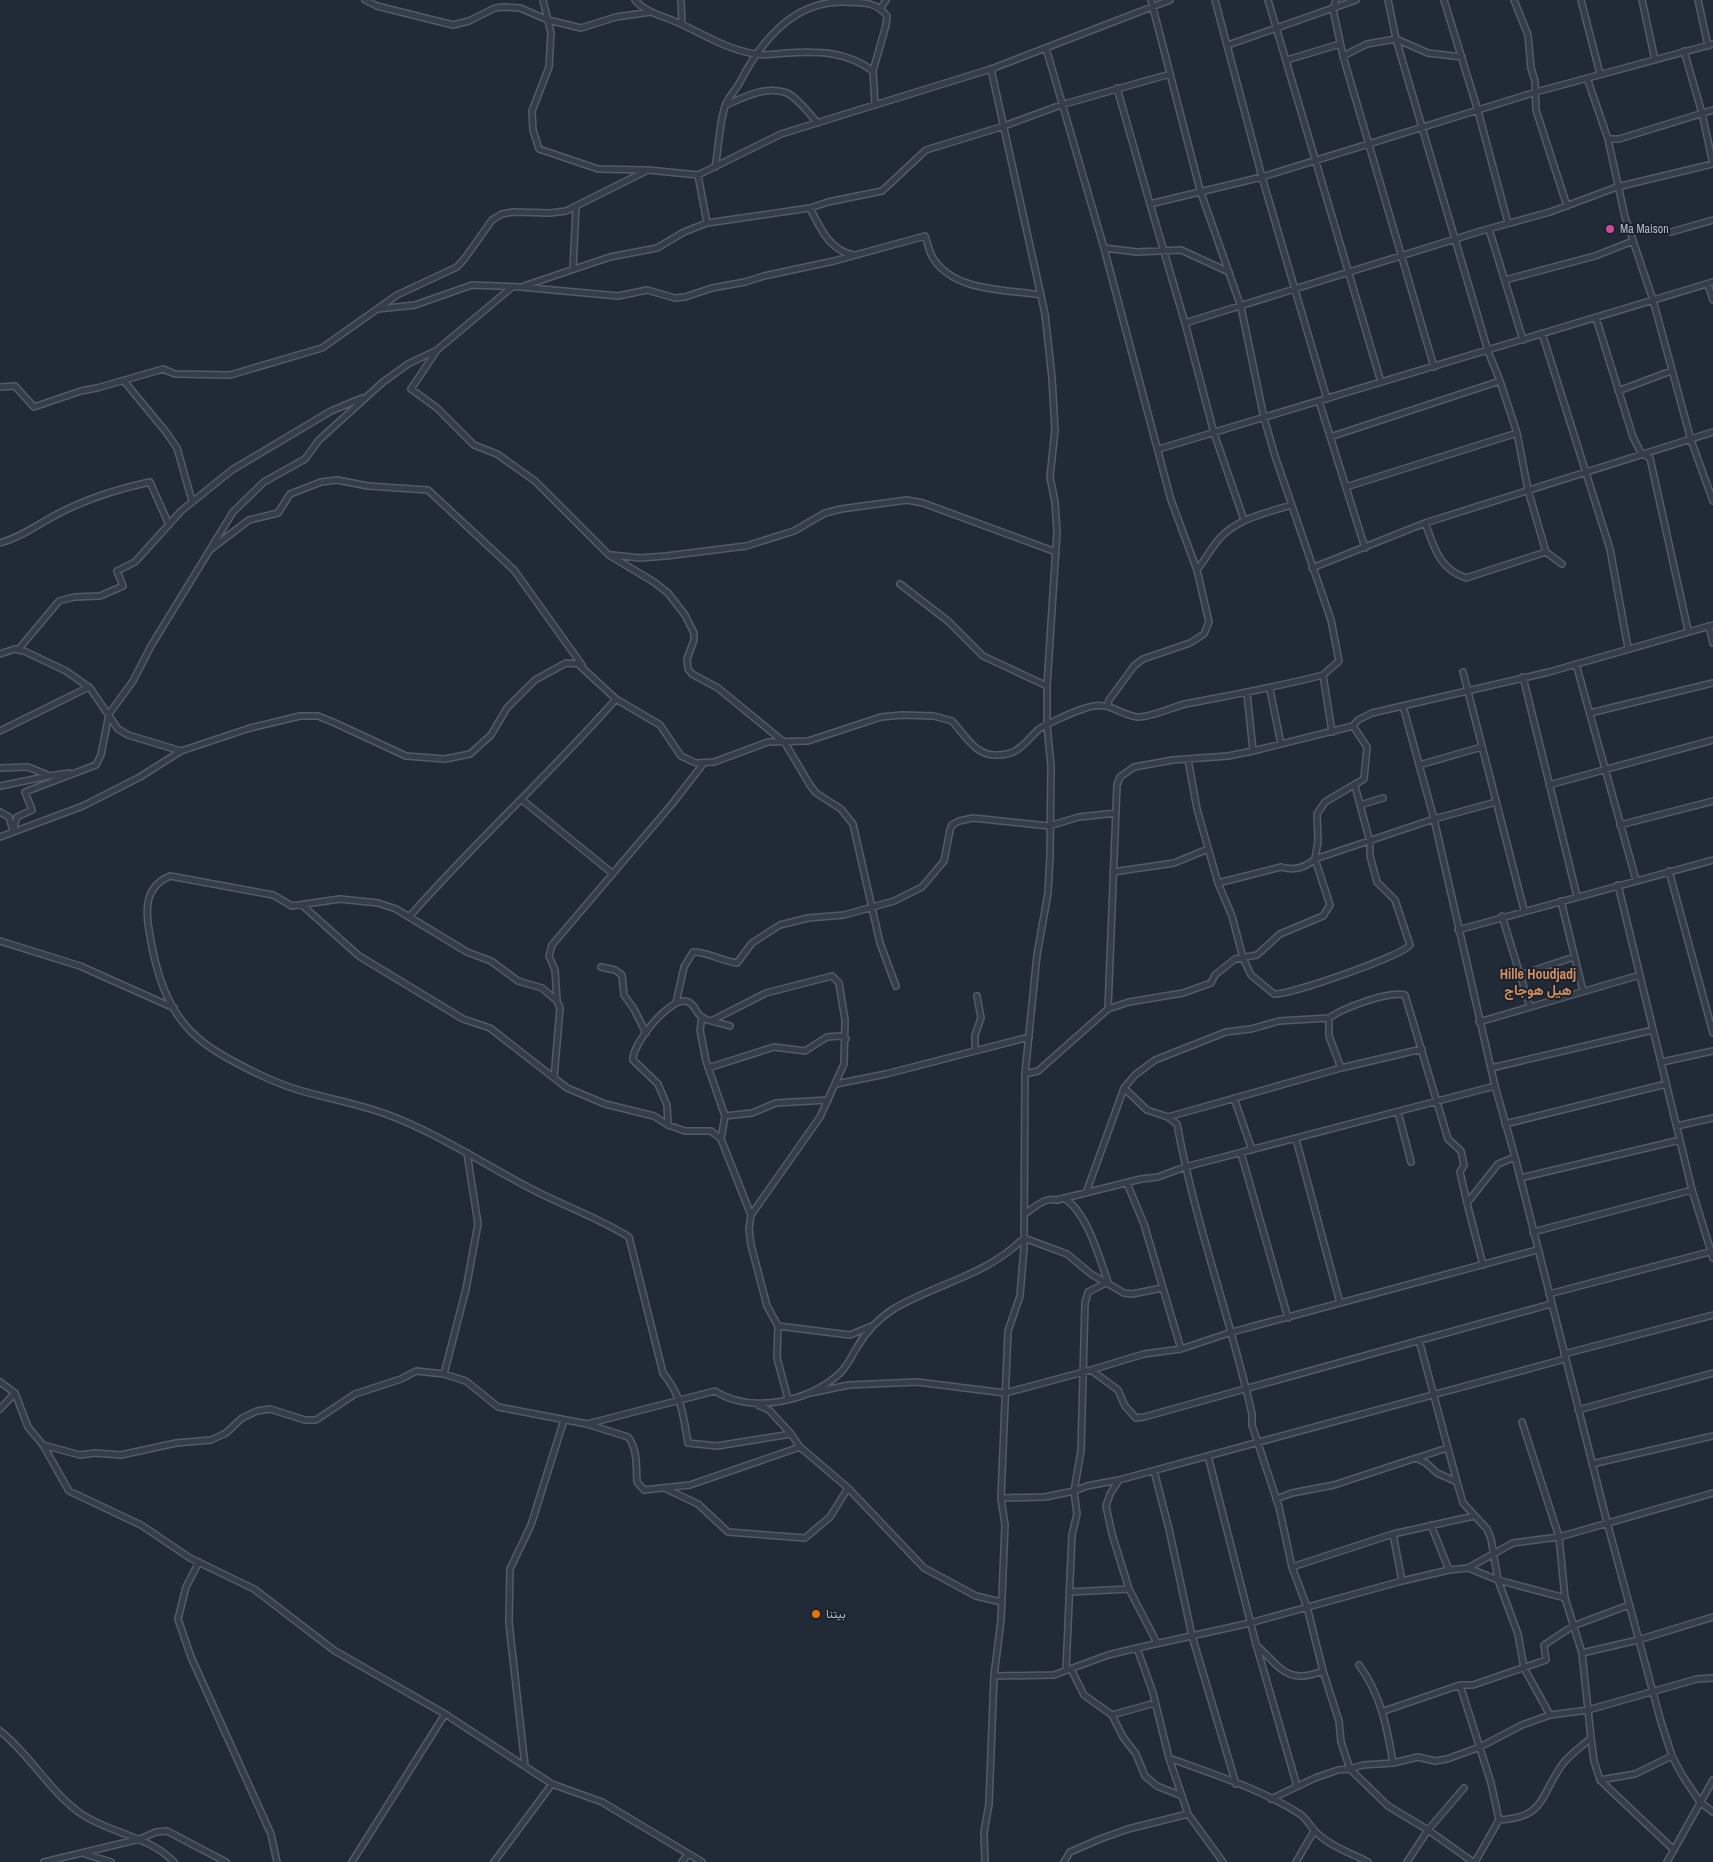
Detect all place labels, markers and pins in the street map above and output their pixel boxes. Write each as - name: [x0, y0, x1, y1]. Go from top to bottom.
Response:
- place label: Ma Maison: [1620, 221, 1669, 237]
- marker: Ma Maison: [1604, 223, 1616, 235]
- place label: بيتنا: [826, 1606, 846, 1622]
- marker: بيتنا: [810, 1608, 822, 1620]

